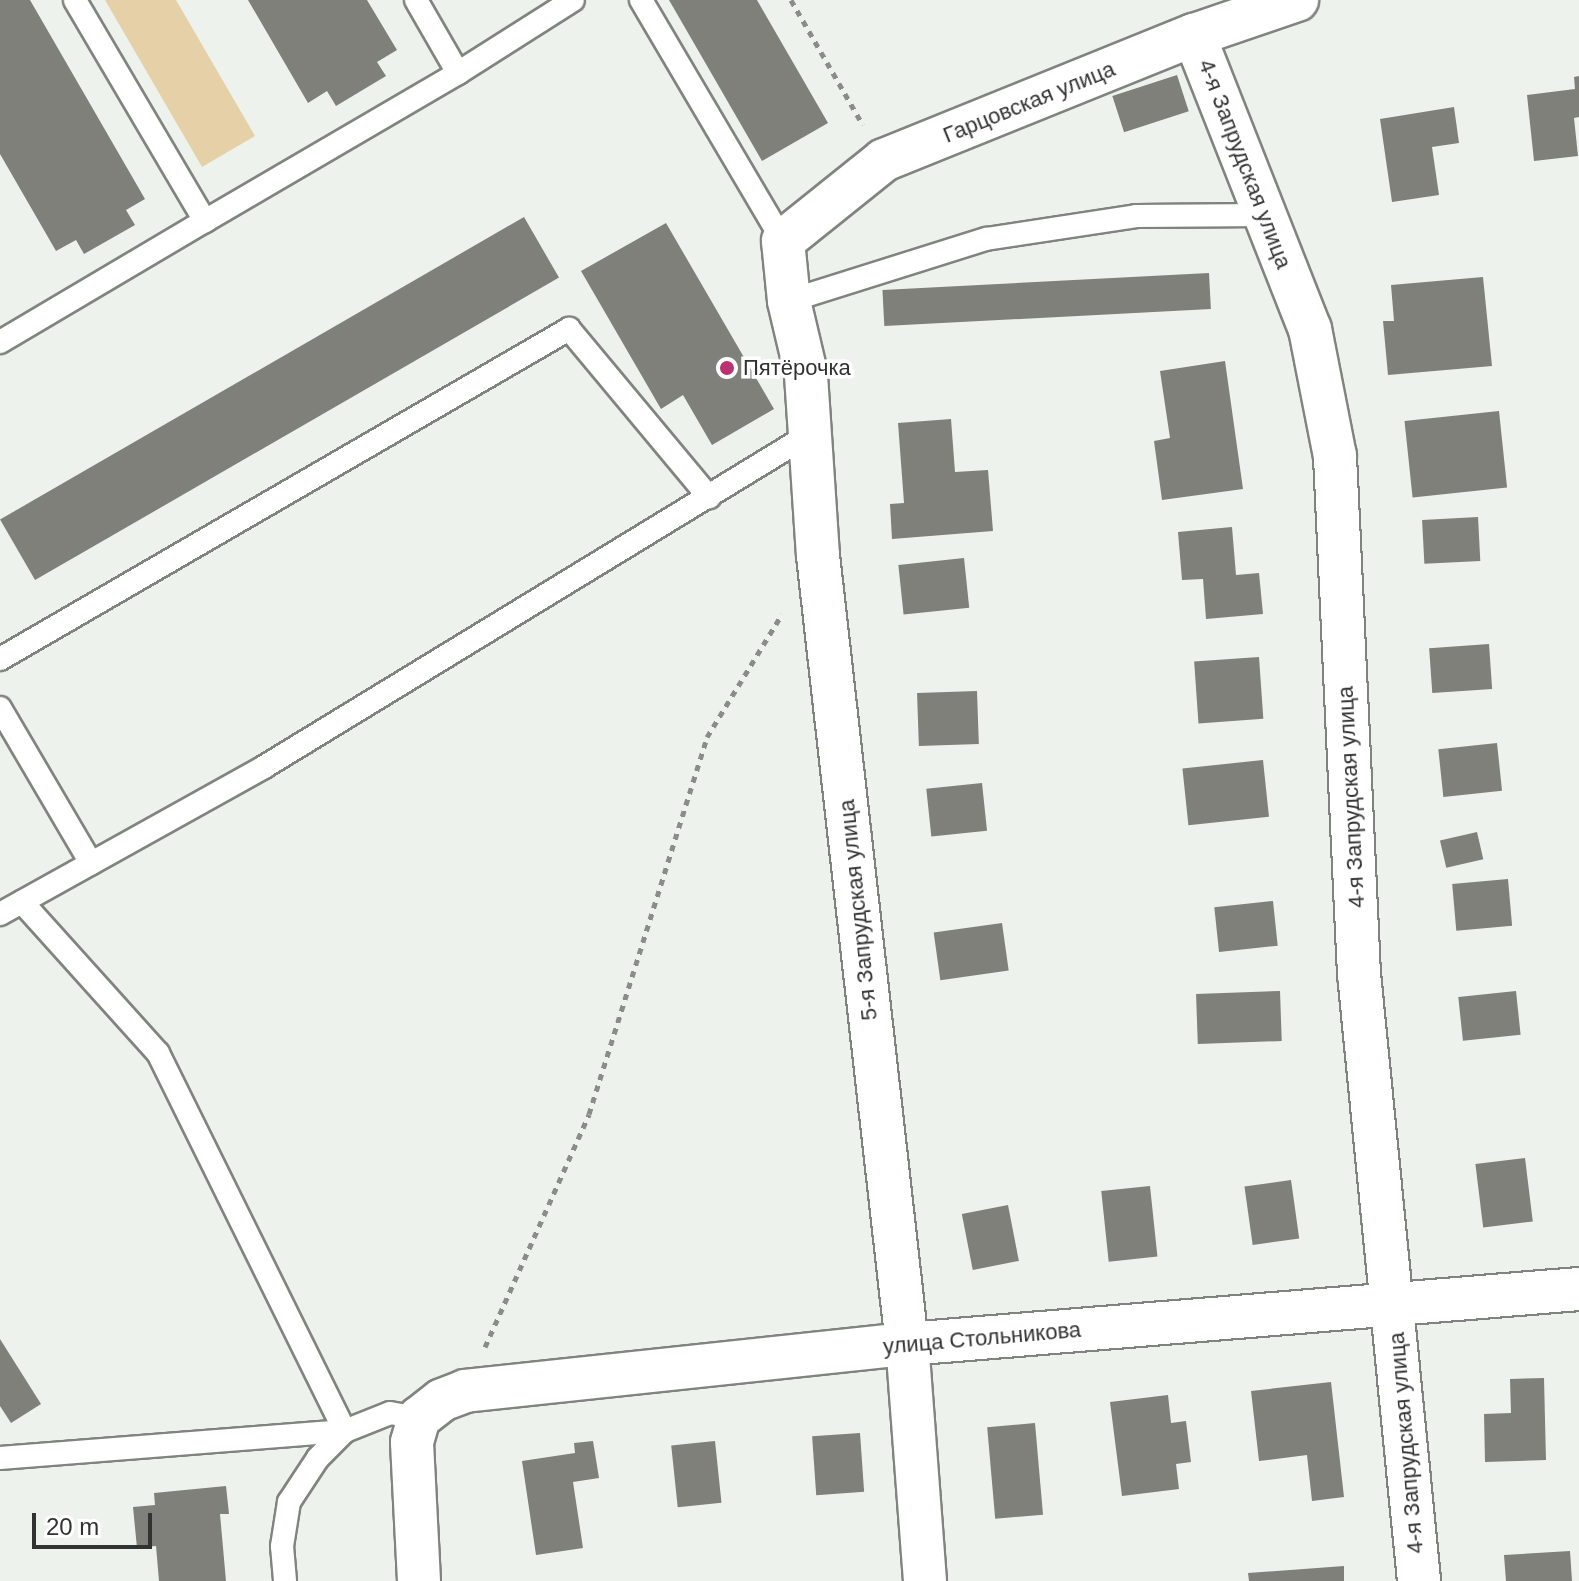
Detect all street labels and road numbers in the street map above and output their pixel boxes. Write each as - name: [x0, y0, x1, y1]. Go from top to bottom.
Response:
- street label: Гарцовская улица: [939, 55, 1119, 149]
- street label: 4-я Запрудская улица: [1193, 56, 1297, 272]
- street label: 4-я Запрудская улица: [1332, 685, 1370, 909]
- street label: 5-я Запрудская улица: [833, 798, 883, 1022]
- street label: улица Стольникова: [882, 1316, 1082, 1360]
- street label: 4-я Запрудская улица: [1383, 1331, 1429, 1555]

